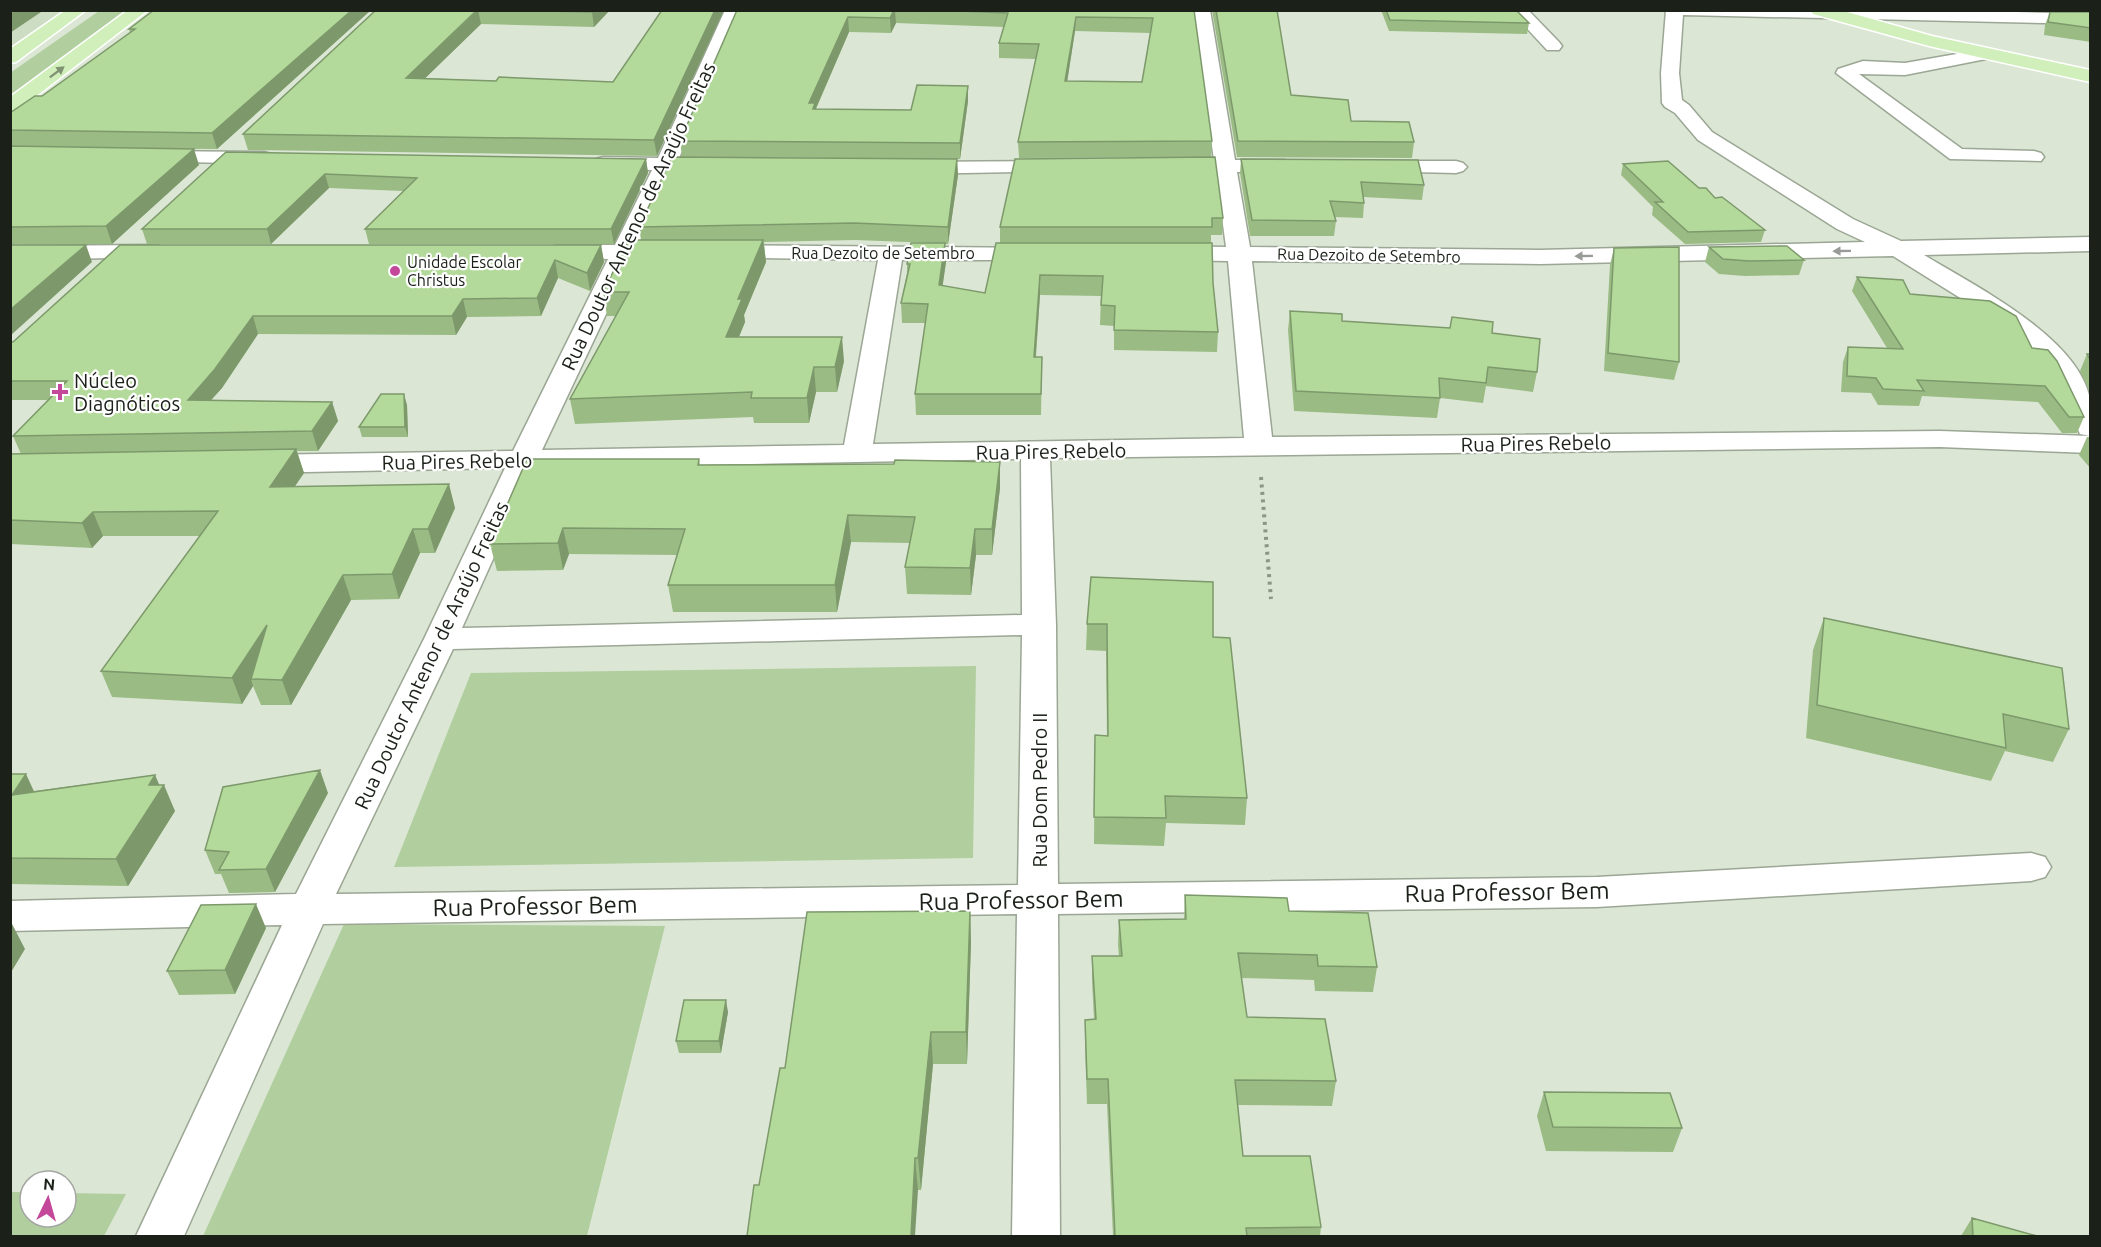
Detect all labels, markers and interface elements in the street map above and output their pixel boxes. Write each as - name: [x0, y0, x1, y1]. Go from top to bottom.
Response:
- street label: Rua Doutor Antenor de Araújo Freitas: [556, 58, 720, 374]
- one-way arrow: [49, 66, 65, 78]
- street label: Rua Dezoito de Setembro: [791, 244, 975, 262]
- street label: Rua Dezoito de Setembro: [1277, 244, 1461, 266]
- one-way arrow: [1832, 247, 1851, 256]
- one-way arrow: [1574, 251, 1593, 261]
- place label: Unidade Escolar Christus: [407, 253, 522, 289]
- marker: Unidade Escolar Christus: [388, 264, 402, 278]
- place label: Núcleo Diagnóticos: [74, 369, 180, 415]
- marker: Núcleo Diagnóticos: [51, 383, 69, 401]
- street label: Rua Pires Rebelo: [1461, 430, 1611, 456]
- street label: Rua Pires Rebelo: [976, 438, 1126, 464]
- street label: Rua Pires Rebelo: [382, 448, 532, 474]
- street label: Rua Doutor Antenor de Araújo Freitas: [349, 497, 513, 813]
- street label: Rua Dom Pedro II: [1028, 713, 1051, 867]
- street label: Rua Professor Bem: [1404, 877, 1610, 907]
- street label: Rua Professor Bem: [918, 885, 1124, 915]
- street label: Rua Professor Bem: [432, 891, 638, 921]
- north arrow: [18, 1169, 78, 1229]
- text: N: [43, 1175, 56, 1194]

